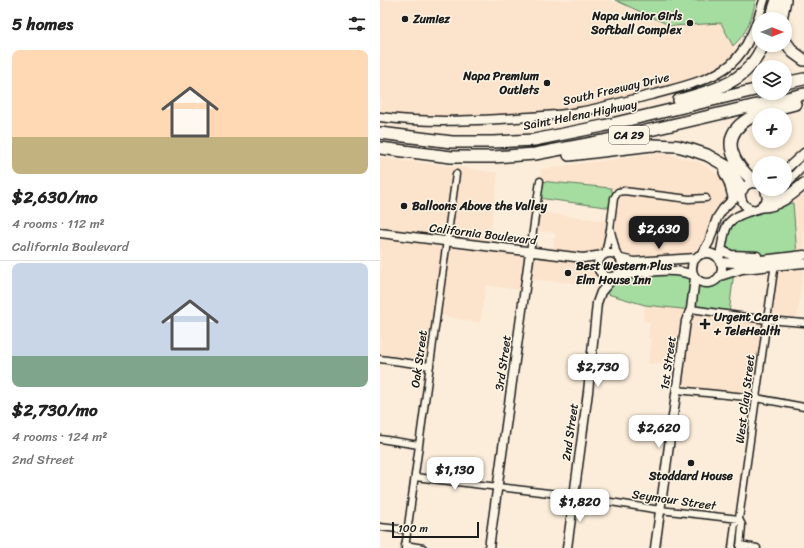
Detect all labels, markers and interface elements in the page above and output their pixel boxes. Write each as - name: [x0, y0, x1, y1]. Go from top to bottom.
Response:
- place label: Napa Junior Girls Softball Complex: [590, 5, 683, 41]
- place label: Zumiez: [412, 8, 451, 30]
- text: 5 homes: [12, 9, 73, 39]
- north arrow: [752, 12, 792, 52]
- map controls: [752, 12, 792, 196]
- icon: filters: [346, 13, 368, 35]
- marker: Zumiez: [400, 14, 410, 24]
- marker: Napa Junior Girls Softball Complex: [685, 18, 695, 28]
- button: layers: [752, 60, 792, 100]
- place label: Napa Premium Outlets: [462, 65, 540, 101]
- street label: South Freeway Drive: [560, 66, 672, 112]
- icon: home: [154, 76, 226, 148]
- marker: Napa Premium Outlets: [542, 78, 552, 88]
- street label: Saint Helena Highway: [521, 93, 640, 137]
- button: +: [752, 108, 792, 148]
- road number: CA 29: [609, 126, 649, 144]
- button: −: [752, 156, 792, 196]
- text: $2,630/mo: [12, 182, 98, 212]
- place label: Balloons Above the Valley: [412, 195, 548, 217]
- marker: Balloons Above the Valley: [399, 201, 409, 211]
- text: 4 rooms · 112 m²: [12, 212, 105, 235]
- pin: $2,630: [626, 216, 692, 250]
- street label: California Boulevard: [428, 217, 539, 252]
- text: $2,630: [638, 217, 680, 240]
- text: California Boulevard: [12, 235, 129, 258]
- place label: Best Western Plus Elm House Inn: [576, 255, 673, 291]
- marker: Best Western Plus Elm House Inn: [563, 268, 573, 278]
- icon: home: [154, 289, 226, 361]
- place label: Urgent Care + TeleHealth: [713, 306, 781, 342]
- marker: Urgent Care + TeleHealth: [699, 318, 711, 330]
- street label: Oak Street: [404, 329, 434, 389]
- street label: 3rd Street: [488, 334, 518, 392]
- street label: 1st Street: [653, 335, 683, 391]
- street label: West Clay Street: [729, 353, 761, 445]
- pin: $2,730: [565, 354, 631, 388]
- text: $2,730: [577, 355, 619, 378]
- text: $2,730/mo: [12, 395, 98, 425]
- street label: 2nd Street: [555, 402, 585, 462]
- pin: $2,620: [626, 415, 692, 449]
- text: $2,620: [638, 416, 680, 439]
- text: 4 rooms · 124 m²: [12, 425, 107, 448]
- text: 2nd Street: [12, 448, 75, 471]
- pin: $1,130: [422, 457, 488, 491]
- text: $1,130: [436, 458, 474, 481]
- marker: Stoddard House: [686, 458, 696, 468]
- place label: Stoddard House: [648, 465, 734, 487]
- street label: Seymour Street: [631, 483, 719, 517]
- pin: $1,820: [547, 489, 613, 523]
- text: $1,820: [559, 490, 601, 513]
- text: 100 m: [398, 519, 428, 538]
- scale bar: [392, 520, 479, 539]

